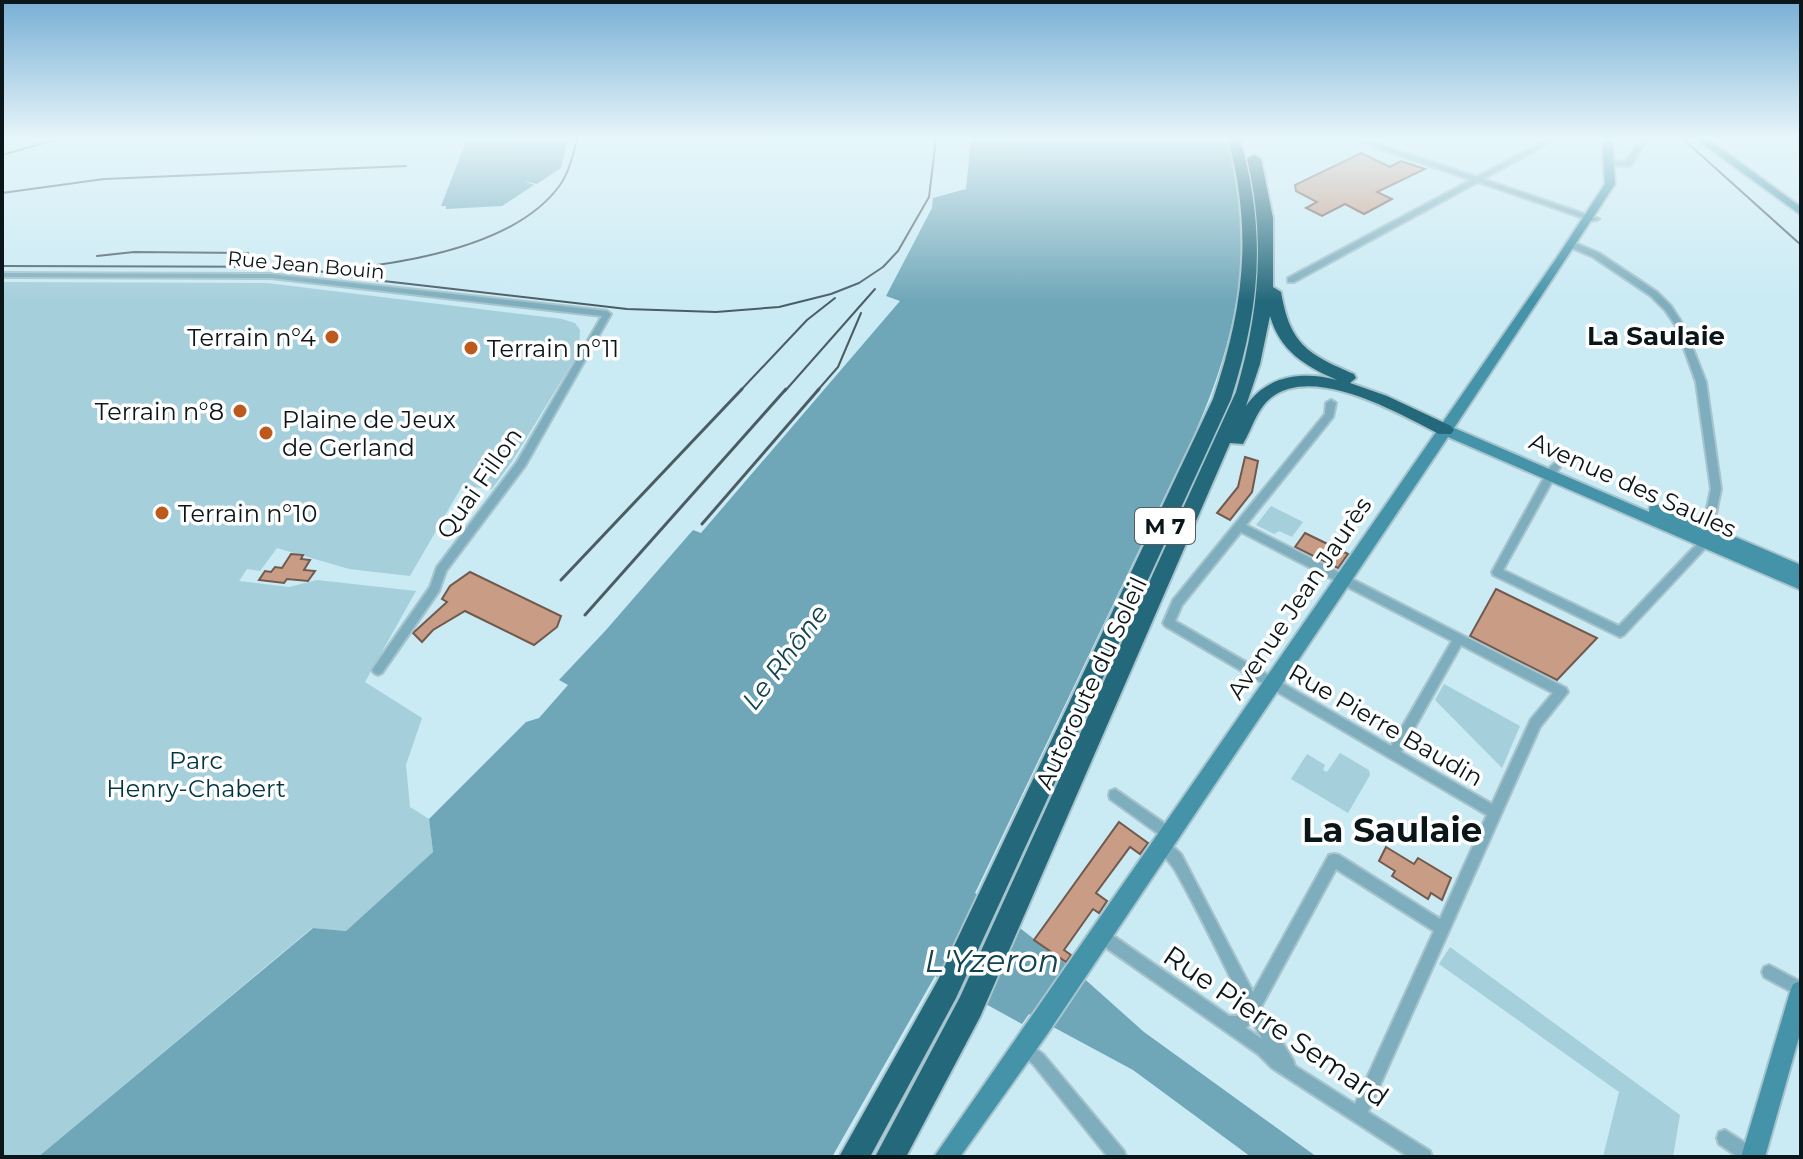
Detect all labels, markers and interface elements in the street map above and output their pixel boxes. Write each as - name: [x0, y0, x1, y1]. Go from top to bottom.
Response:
- street label: Rue Jean Bouin: [226, 246, 386, 284]
- district label: La Saulaie: [1587, 320, 1725, 352]
- place label: Terrain n°4: [187, 323, 316, 352]
- marker: Terrain n°4: [323, 328, 341, 346]
- place label: Terrain n°11: [487, 334, 619, 363]
- marker: Terrain n°11: [462, 339, 480, 357]
- place label: Terrain n°8: [95, 397, 224, 426]
- marker: Terrain n°8: [231, 402, 249, 420]
- place label: Plaine de Jeux de Gerland: [282, 405, 456, 462]
- street label: Quai Fillon: [430, 422, 528, 544]
- marker: Plaine de Jeux de Gerland: [257, 424, 275, 442]
- street label: Avenue des Saules: [1525, 426, 1741, 544]
- street label: Avenue Jean Jaurès: [1221, 491, 1377, 705]
- place label: Terrain n°10: [178, 499, 318, 528]
- marker: Terrain n°10: [153, 504, 171, 522]
- road number: M 7: [1135, 508, 1195, 544]
- street label: Autoroute du Soleil: [1029, 572, 1153, 794]
- water label: Le Rhône: [735, 598, 835, 716]
- street label: Rue Pierre Baudin: [1284, 658, 1488, 792]
- park label: Parc Henry-Chabert: [106, 746, 286, 803]
- district label: La Saulaie: [1302, 809, 1482, 851]
- street label: Rue Pierre Semard: [1157, 938, 1395, 1114]
- water label: L'Yzeron: [925, 941, 1059, 980]

